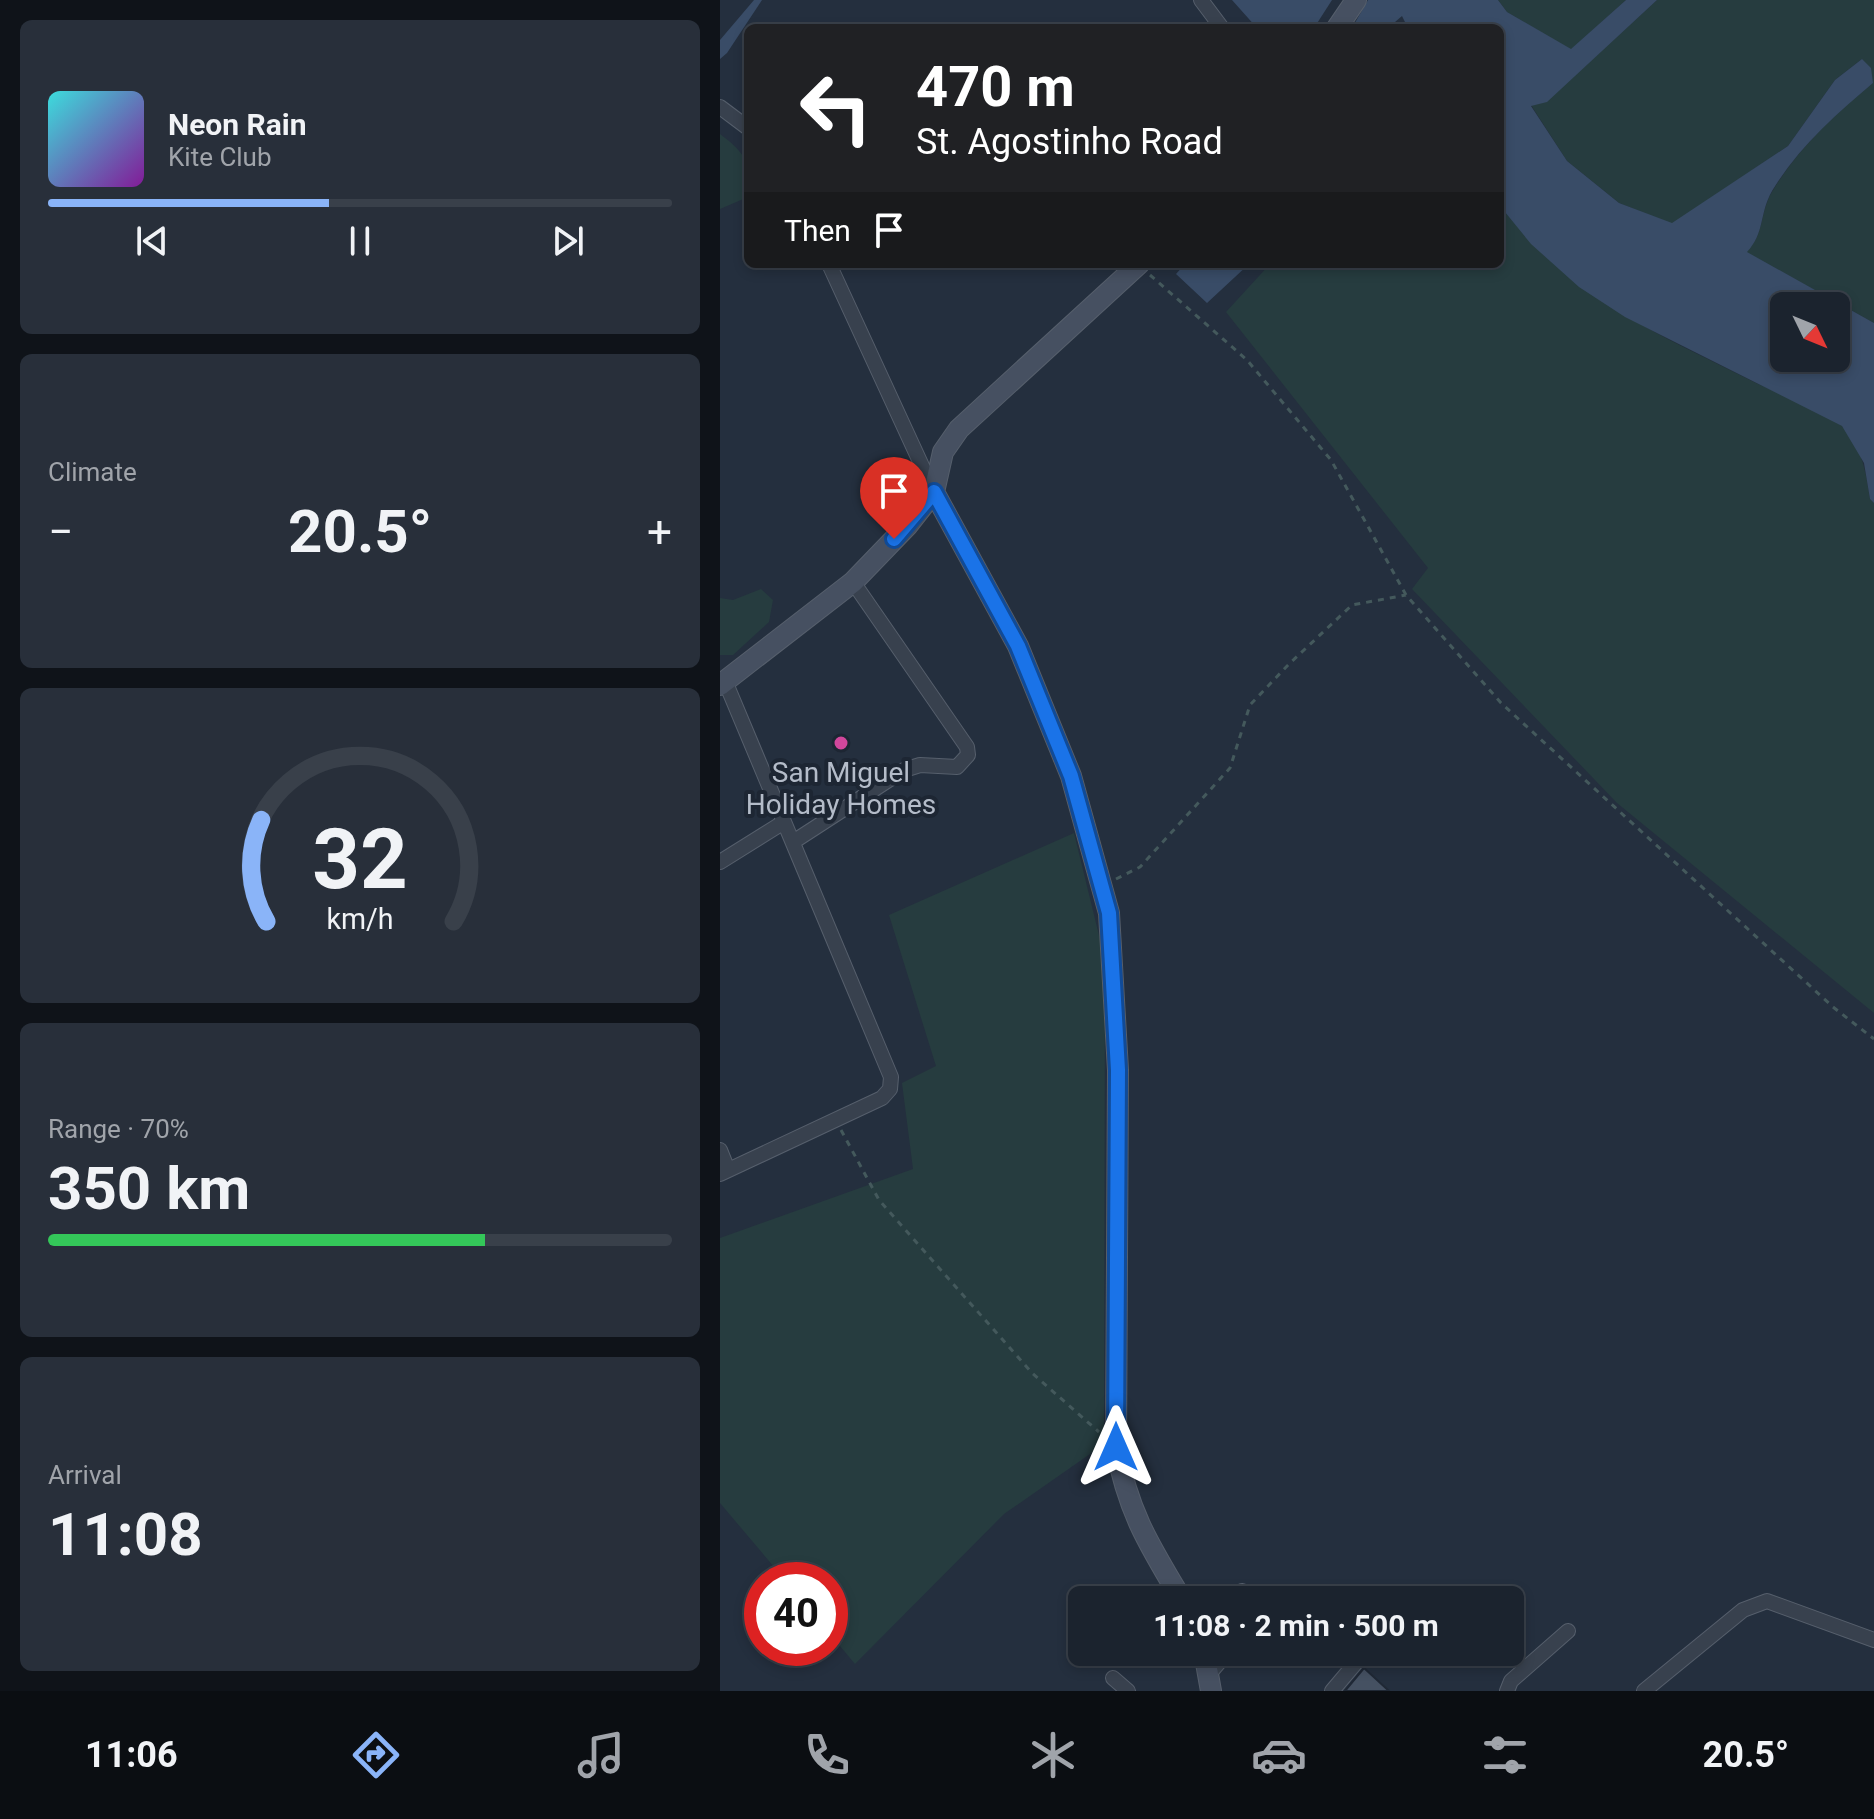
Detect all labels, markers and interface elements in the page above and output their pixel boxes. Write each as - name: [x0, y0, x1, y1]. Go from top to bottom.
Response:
- text: 470 m: [916, 54, 1075, 120]
- icon: left: [784, 56, 888, 160]
- text: Neon Rain: [168, 107, 307, 142]
- text: St. Agostinho Road: [916, 121, 1223, 163]
- text: Kite Club: [168, 142, 272, 172]
- icon: arrive: [867, 208, 911, 252]
- text: Then: [784, 213, 851, 248]
- icon: previous: [130, 219, 174, 263]
- icon: pause: [338, 219, 382, 263]
- icon: next: [546, 219, 590, 263]
- north arrow: [1770, 292, 1850, 372]
- map controls: [1770, 292, 1850, 372]
- text: Climate: [48, 457, 137, 487]
- pin: [860, 457, 928, 539]
- icon: arrive: [872, 469, 916, 513]
- text: 20.5°: [288, 496, 432, 567]
- text: −: [48, 506, 73, 558]
- text: +: [647, 506, 672, 558]
- marker: San Miguel Holiday Homes: [832, 734, 850, 752]
- place label: San Miguel Holiday Homes: [746, 756, 936, 821]
- text: 32: [312, 810, 408, 907]
- text: km/h: [326, 902, 394, 936]
- text: Range · 70%: [48, 1114, 189, 1144]
- text: 350 km: [48, 1153, 250, 1224]
- position arrow: [1074, 1405, 1158, 1489]
- text: Arrival: [48, 1460, 122, 1490]
- text: 11:08: [48, 1499, 203, 1570]
- speed limit sign: 40: [744, 1562, 848, 1666]
- text: 11:08 · 2 min · 500 m: [1153, 1608, 1439, 1643]
- icon: directions: [348, 1727, 404, 1783]
- icon: music: [573, 1727, 629, 1783]
- icon: phone: [799, 1727, 855, 1783]
- icon: climate: [1025, 1727, 1081, 1783]
- icon: car: [1251, 1727, 1307, 1783]
- icon: filters: [1477, 1727, 1533, 1783]
- text: 11:06: [85, 1734, 178, 1776]
- text: 20.5°: [1703, 1734, 1789, 1776]

